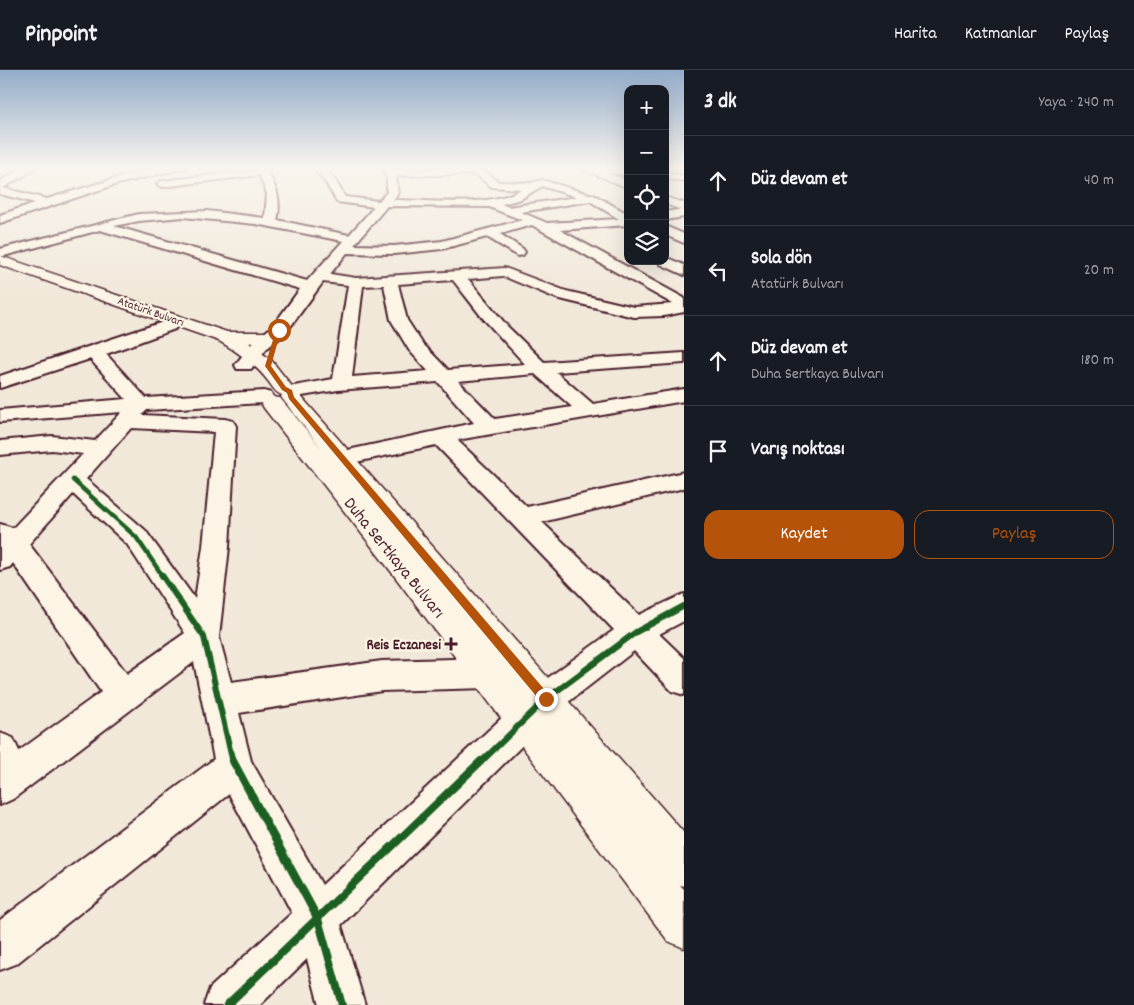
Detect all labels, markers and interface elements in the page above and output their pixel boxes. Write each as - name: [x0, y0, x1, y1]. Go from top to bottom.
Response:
- text: Pinpoint: [25, 18, 97, 52]
- text: Harita: [894, 22, 937, 47]
- text: Katmanlar: [965, 22, 1037, 47]
- text: Paylaş: [1065, 22, 1109, 47]
- map controls: [624, 85, 669, 265]
- button: +: [624, 85, 669, 130]
- text: 3 dk: [704, 88, 737, 118]
- text: Yaya · 240 m: [1039, 91, 1114, 114]
- button: −: [624, 130, 669, 175]
- icon: ahead: [704, 167, 732, 195]
- text: Düz devam et: [751, 167, 847, 194]
- text: 40 m: [1084, 169, 1114, 192]
- button: locate: [624, 175, 669, 220]
- button: layers: [624, 220, 669, 265]
- text: Sola dön: [751, 246, 812, 273]
- icon: left: [704, 257, 732, 285]
- text: 20 m: [1084, 259, 1114, 282]
- text: Atatürk Bulvarı: [751, 273, 843, 296]
- street label: Atatürk Bulvarı: [115, 293, 186, 332]
- route start: [268, 319, 291, 342]
- text: Düz devam et: [751, 336, 847, 363]
- icon: ahead: [704, 347, 732, 375]
- text: 180 m: [1081, 349, 1114, 372]
- text: Duha Sertkaya Bulvarı: [751, 363, 884, 386]
- icon: arrive: [704, 437, 732, 465]
- text: Varış noktası: [751, 437, 845, 464]
- street label: Duha Sertkaya Bulvarı: [336, 493, 450, 624]
- button: Kaydet: [704, 510, 904, 559]
- button: Paylaş: [914, 510, 1114, 559]
- place label: Reis Eczanesi: [366, 635, 441, 657]
- marker: Reis Eczanesi: [445, 638, 457, 650]
- route end: [535, 688, 558, 711]

